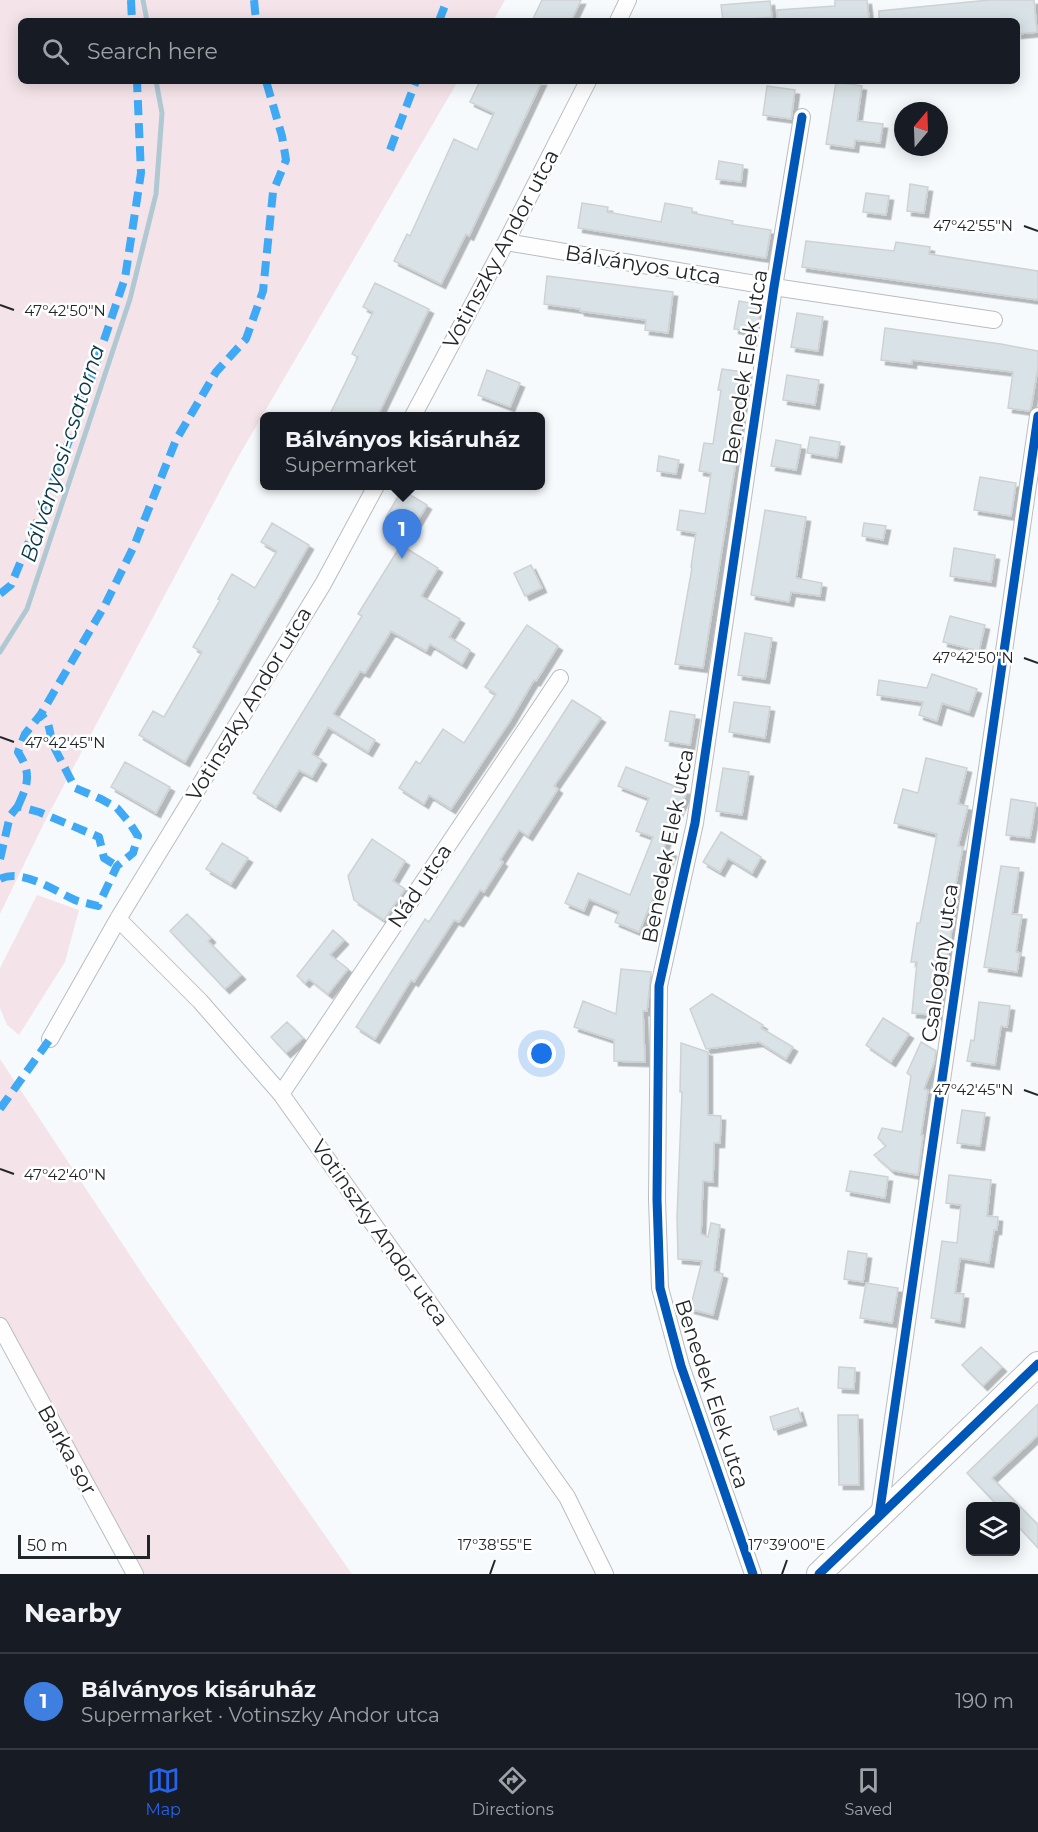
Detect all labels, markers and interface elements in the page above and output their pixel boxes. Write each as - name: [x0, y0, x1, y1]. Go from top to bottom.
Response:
- search box: [18, 18, 1020, 84]
- icon: search: [39, 35, 72, 68]
- text: Search here: [87, 38, 218, 65]
- north arrow: [894, 102, 948, 156]
- street label: Votinszky Andor utca: [437, 145, 564, 353]
- text: 47°42'55"N: [933, 216, 1013, 235]
- street label: Bálványos utca: [563, 240, 723, 289]
- street label: Benedek Elek utca: [717, 268, 772, 466]
- text: 47°42'50"N: [24, 301, 106, 320]
- water label: Bálványosi-csatorna: [15, 341, 110, 565]
- popup: [260, 412, 545, 490]
- text: Bálványos kisáruház: [285, 426, 520, 453]
- text: Supermarket: [285, 453, 417, 477]
- pin: 1: [382, 510, 422, 559]
- street label: Votinszky Andor utca: [181, 602, 316, 805]
- text: 47°42'50"N: [932, 648, 1014, 667]
- text: 47°42'45"N: [25, 733, 105, 752]
- street label: Benedek Elek utca: [636, 747, 699, 945]
- street label: Nád utca: [382, 839, 457, 932]
- street label: Csalogány utca: [916, 882, 963, 1044]
- your location: [527, 1039, 556, 1068]
- text: 47°42'45"N: [933, 1080, 1013, 1099]
- street label: Votinszky Andor utca: [307, 1135, 454, 1331]
- text: 47°42'40"N: [24, 1165, 106, 1184]
- street label: Benedek Elek utca: [670, 1296, 755, 1492]
- street label: Barka sor: [33, 1401, 102, 1499]
- map controls: [966, 1502, 1020, 1556]
- button: layers: [966, 1502, 1020, 1556]
- scale bar: [18, 1532, 150, 1560]
- text: 17°38'55"E: [458, 1535, 532, 1554]
- text: 17°39'00"E: [748, 1535, 826, 1554]
- text: 50 m: [27, 1536, 68, 1555]
- text: Nearby: [24, 1597, 121, 1629]
- text: Bálványos kisáruház: [81, 1676, 316, 1703]
- text: 1: [40, 1689, 47, 1713]
- text: 190 m: [955, 1689, 1014, 1713]
- text: Supermarket · Votinszky Andor utca: [81, 1703, 440, 1727]
- tab: Map: [145, 1764, 181, 1819]
- tab: Directions: [472, 1764, 554, 1819]
- tab: Saved: [845, 1764, 893, 1819]

